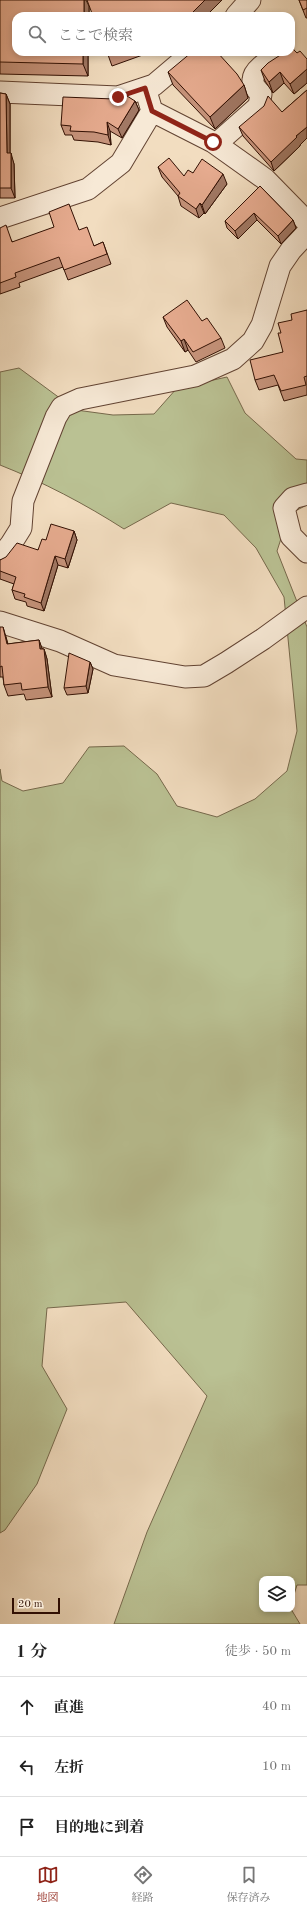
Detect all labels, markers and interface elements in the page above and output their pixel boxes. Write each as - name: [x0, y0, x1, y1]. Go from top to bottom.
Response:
- search box: [12, 12, 295, 56]
- icon: search: [26, 23, 48, 45]
- text: ここで検索: [58, 29, 133, 44]
- route end: [109, 88, 127, 106]
- route start: [204, 133, 222, 151]
- map controls: [259, 1576, 295, 1612]
- button: layers: [259, 1576, 295, 1612]
- scale bar: [12, 1596, 60, 1615]
- text: 20 m: [18, 1599, 43, 1610]
- text: 1 分: [16, 1644, 48, 1661]
- text: 徒歩 · 50 m: [225, 1645, 291, 1658]
- icon: ahead: [16, 1696, 38, 1718]
- text: 40 m: [262, 1700, 291, 1713]
- text: 直進: [54, 1701, 84, 1716]
- icon: left: [16, 1756, 38, 1778]
- text: 10 m: [262, 1760, 291, 1773]
- text: 左折: [54, 1761, 84, 1776]
- icon: arrive: [16, 1816, 38, 1838]
- text: 目的地に到着: [54, 1821, 144, 1836]
- tab: 地図: [37, 1864, 59, 1906]
- tab: 経路: [132, 1864, 154, 1906]
- tab: 保存済み: [227, 1864, 271, 1906]

